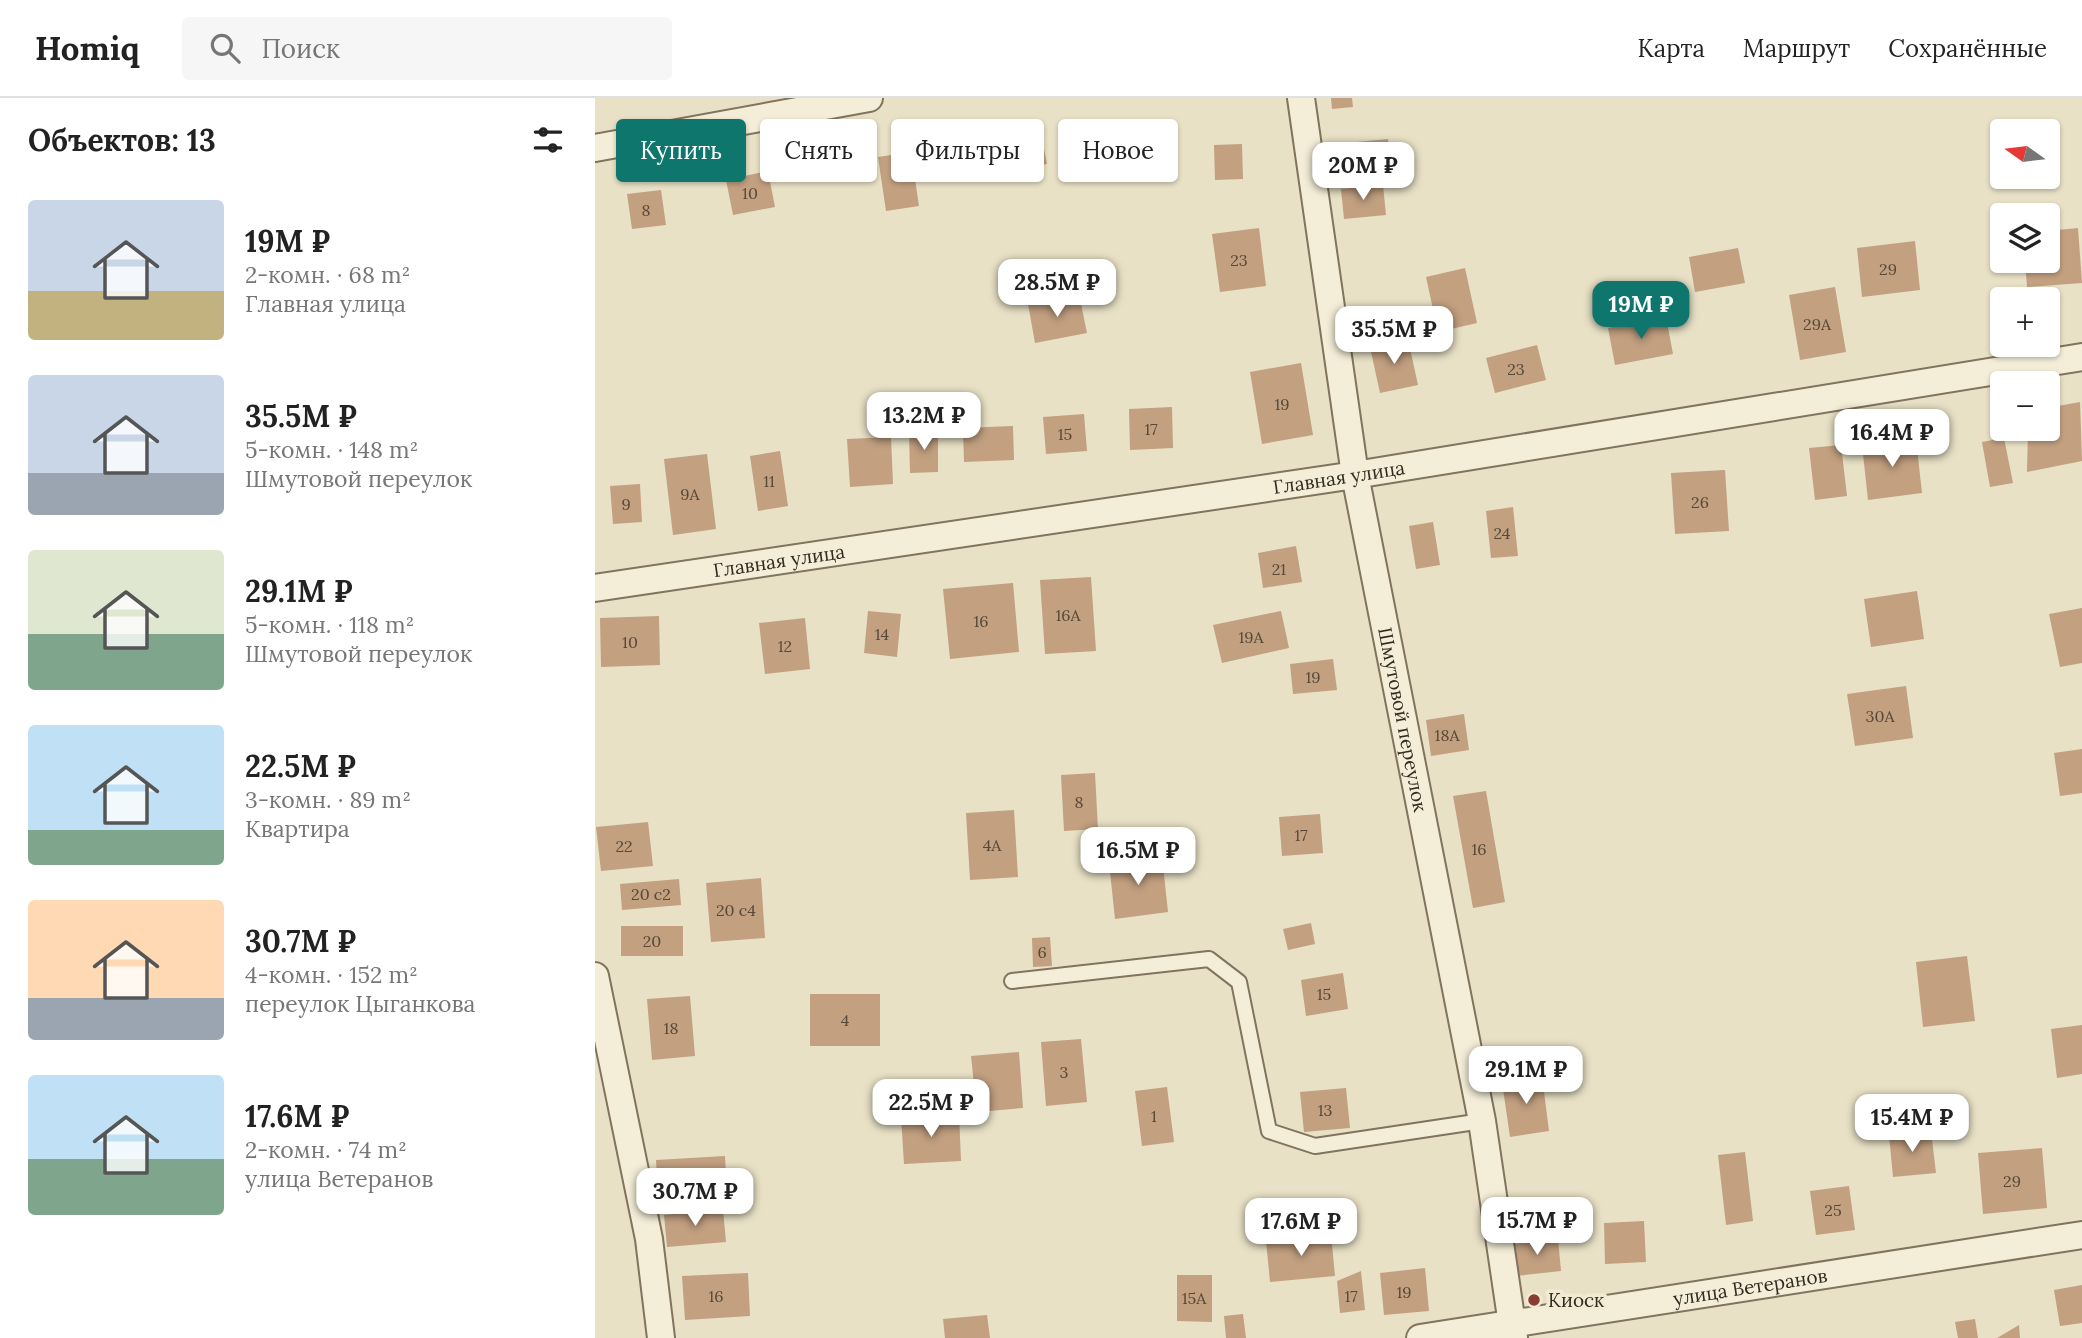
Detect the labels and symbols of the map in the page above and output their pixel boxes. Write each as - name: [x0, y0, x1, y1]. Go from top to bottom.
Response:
- north arrow: [1990, 119, 2060, 189]
- pin: 20M ₽: [1314, 142, 1412, 202]
- house number: 10: [742, 183, 758, 203]
- house number: 8: [642, 200, 651, 220]
- house number: 23: [1230, 250, 1248, 270]
- house number: 29: [1879, 259, 1897, 279]
- pin: 28.5M ₽: [992, 260, 1122, 319]
- pin: 19M ₽: [1592, 282, 1690, 341]
- pin: 35.5M ₽: [1329, 306, 1459, 366]
- house number: 29А: [1803, 314, 1832, 334]
- house number: 23: [1507, 359, 1525, 379]
- pin: 13.2M ₽: [859, 392, 989, 452]
- house number: 19: [1274, 394, 1290, 414]
- pin: 16.4M ₽: [1827, 410, 1957, 469]
- house number: 17: [1144, 419, 1158, 439]
- house number: 15: [1058, 424, 1072, 444]
- street label: Главная улица: [1271, 455, 1407, 499]
- house number: 11: [763, 471, 775, 491]
- house number: 9А: [680, 484, 701, 504]
- house number: 26: [1691, 492, 1709, 512]
- house number: 9: [621, 494, 631, 514]
- house number: 24: [1494, 523, 1511, 543]
- street label: Главная улица: [711, 539, 847, 582]
- house number: 21: [1272, 559, 1286, 579]
- house number: 16А: [1055, 605, 1082, 625]
- house number: 16: [973, 611, 989, 631]
- house number: 14: [875, 624, 890, 644]
- street label: Шмутовой переулок: [1373, 625, 1433, 815]
- house number: 19А: [1238, 627, 1265, 647]
- house number: 10: [622, 632, 638, 652]
- house number: 12: [778, 636, 792, 656]
- house number: 19: [1305, 667, 1321, 687]
- house number: 30А: [1866, 706, 1895, 726]
- house number: 18А: [1435, 725, 1460, 745]
- house number: 8: [1075, 792, 1084, 812]
- house number: 17: [1294, 825, 1308, 845]
- pin: 16.5M ₽: [1073, 828, 1203, 887]
- house number: 4А: [983, 835, 1002, 855]
- house number: 22: [615, 836, 633, 856]
- house number: 16: [1471, 839, 1487, 859]
- house number: 20 с2: [631, 884, 671, 904]
- house number: 20 с4: [716, 900, 756, 920]
- house number: 20: [643, 931, 661, 951]
- house number: 6: [1037, 942, 1047, 962]
- house number: 15: [1317, 984, 1331, 1004]
- house number: 4: [841, 1010, 850, 1030]
- house number: 18: [664, 1018, 678, 1038]
- pin: 29.1M ₽: [1461, 1046, 1591, 1106]
- house number: 3: [1060, 1062, 1069, 1082]
- pin: 22.5M ₽: [866, 1080, 996, 1139]
- pin: 15.4M ₽: [1847, 1094, 1977, 1154]
- house number: 13: [1318, 1100, 1332, 1120]
- house number: 1: [1151, 1106, 1157, 1126]
- pin: 30.7M ₽: [630, 1168, 760, 1228]
- house number: 29: [2003, 1171, 2021, 1191]
- pin: 17.6M ₽: [1236, 1198, 1366, 1258]
- pin: 15.7M ₽: [1472, 1198, 1602, 1257]
- house number: 25: [1824, 1200, 1842, 1220]
- street label: улица Ветеранов: [1671, 1263, 1829, 1310]
- house number: 19: [1396, 1282, 1412, 1302]
- house number: 16: [708, 1286, 724, 1306]
- house number: 17: [1344, 1286, 1358, 1306]
- house number: 15А: [1182, 1288, 1207, 1308]
- place label: Киоск: [1548, 1288, 1605, 1312]
- marker: Киоск: [1526, 1292, 1542, 1308]

